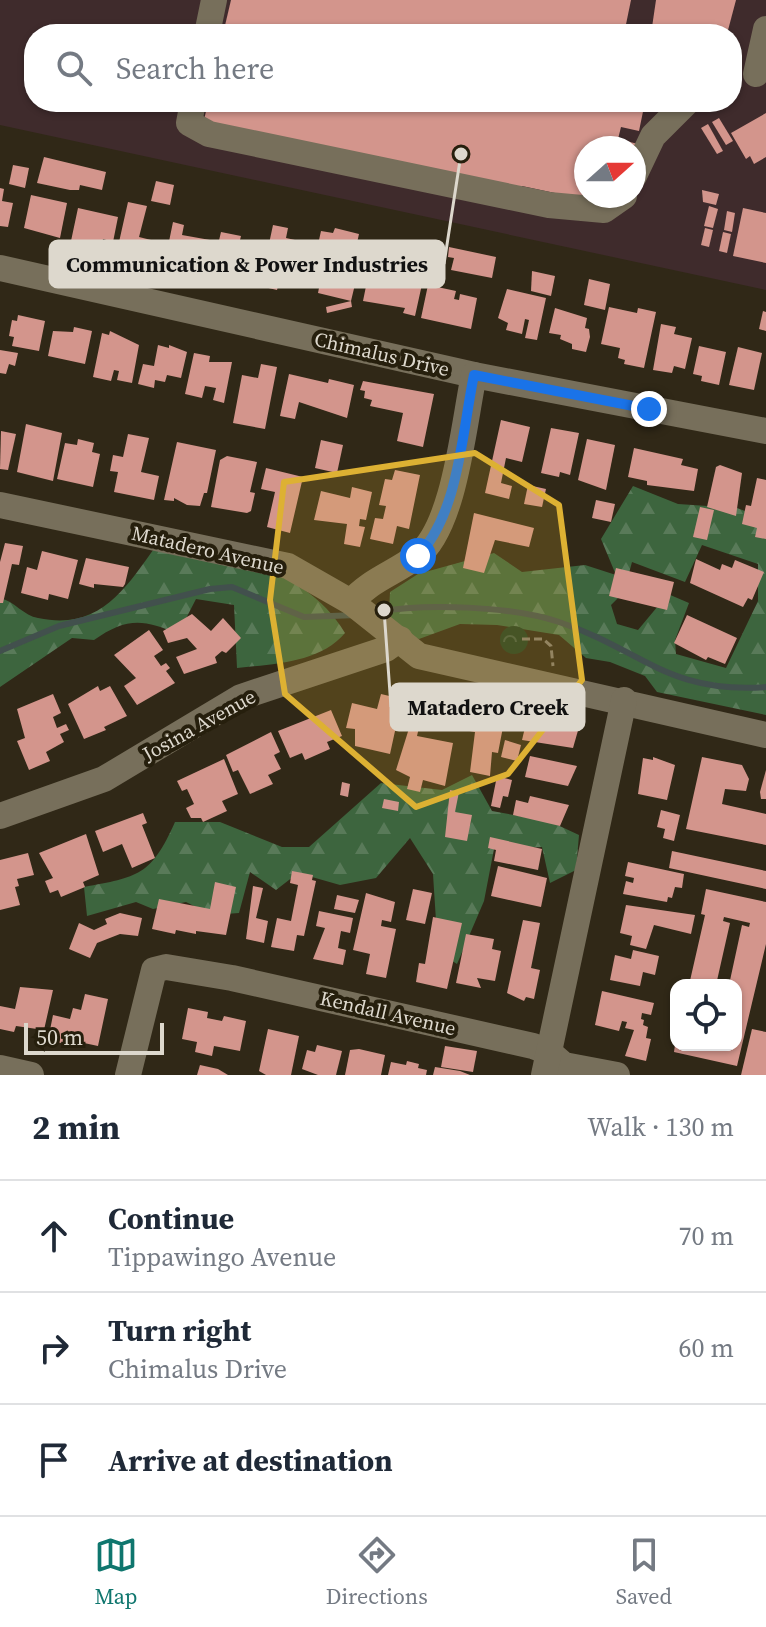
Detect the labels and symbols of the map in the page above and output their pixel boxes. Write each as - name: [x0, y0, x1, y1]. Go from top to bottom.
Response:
- north arrow: [574, 136, 646, 208]
- callout: Communication & Power Industries: [50, 241, 444, 287]
- text: Communication & Power Industries: [66, 249, 428, 279]
- street label: Chimalus Drive: [312, 325, 452, 383]
- route end: [631, 391, 667, 427]
- street label: Matadero Avenue: [129, 519, 287, 581]
- route start: [400, 538, 436, 574]
- street label: Josina Avenue: [137, 682, 261, 768]
- callout: Matadero Creek: [391, 684, 584, 730]
- text: Matadero Creek: [407, 692, 569, 722]
- street label: Kendall Avenue: [317, 984, 459, 1042]
- scale bar: [24, 1019, 164, 1055]

